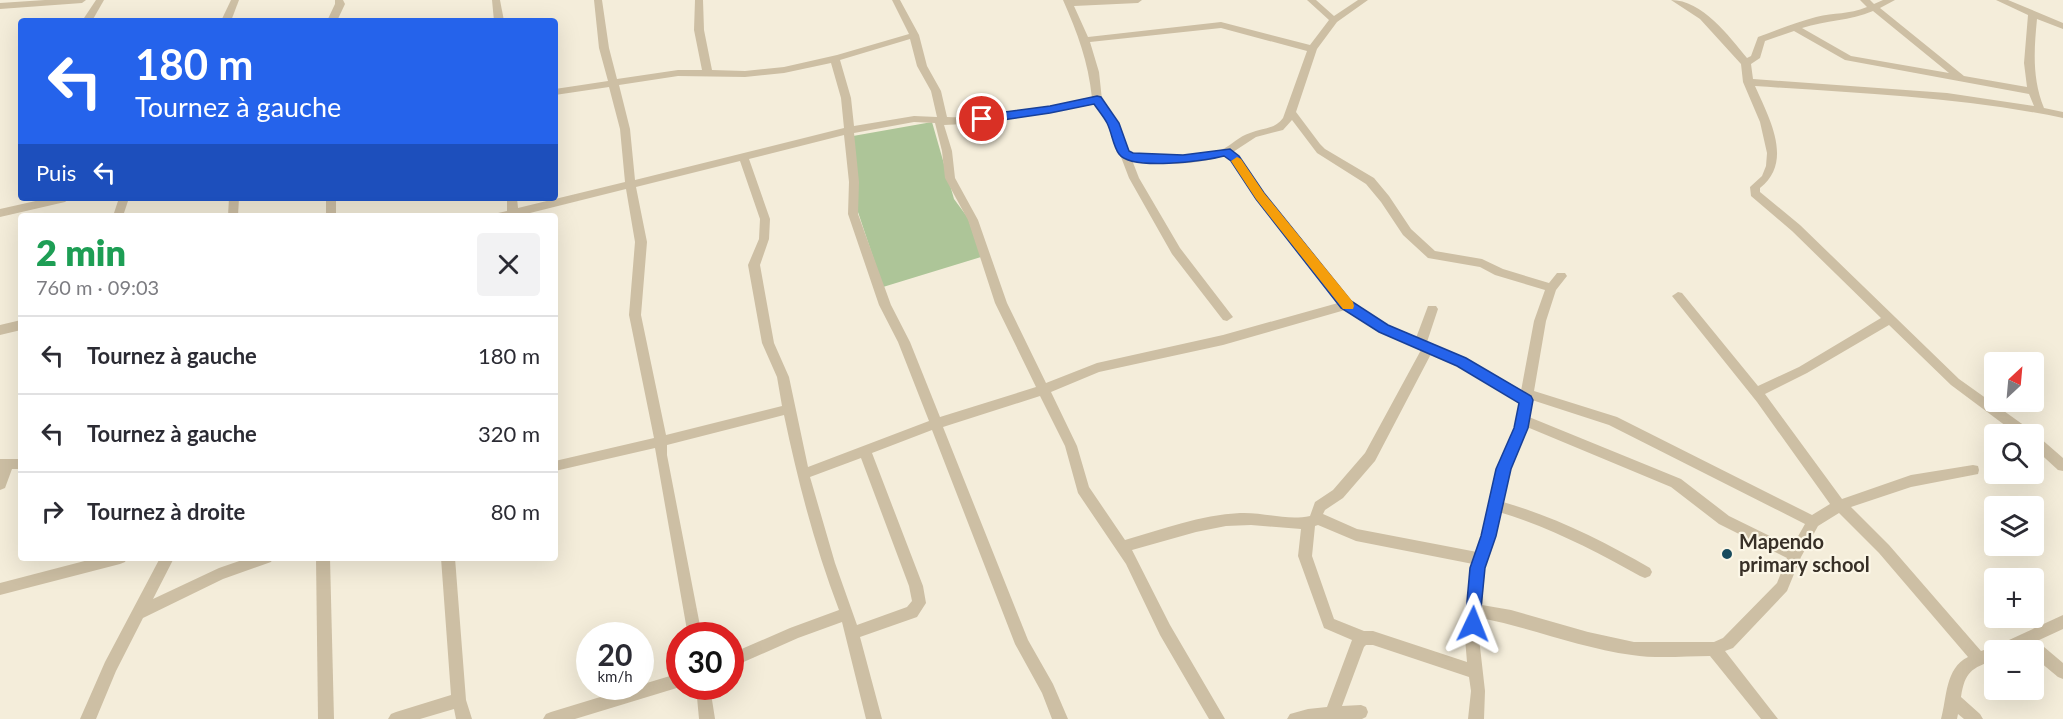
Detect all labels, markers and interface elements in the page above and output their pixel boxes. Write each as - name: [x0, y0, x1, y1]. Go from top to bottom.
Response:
- text: 180 m: [135, 39, 253, 89]
- icon: left: [36, 42, 114, 120]
- text: Tournez à gauche: [135, 90, 341, 123]
- pin: [956, 93, 1007, 144]
- icon: arrive: [965, 102, 998, 135]
- icon: left: [88, 156, 121, 189]
- text: Puis: [36, 159, 76, 186]
- text: 2 min: [36, 230, 126, 274]
- button: close: [477, 233, 540, 296]
- text: 760 m · 09:03: [36, 275, 159, 299]
- icon: left: [36, 339, 69, 372]
- text: Tournez à gauche: [87, 342, 257, 369]
- text: 180 m: [478, 342, 540, 369]
- north arrow: [1984, 352, 2044, 412]
- map controls: [1984, 352, 2044, 700]
- icon: left: [36, 417, 69, 450]
- text: Tournez à gauche: [87, 420, 257, 447]
- text: 320 m: [478, 420, 540, 447]
- button: search: [1984, 424, 2044, 484]
- icon: right: [36, 495, 69, 528]
- button: layers: [1984, 496, 2044, 556]
- text: Tournez à droite: [87, 498, 245, 525]
- text: 80 m: [491, 498, 540, 525]
- place label: Mapendo primary school: [1739, 529, 1870, 576]
- marker: Mapendo primary school: [1720, 547, 1734, 561]
- button: +: [1984, 568, 2044, 628]
- position arrow: [1441, 592, 1505, 656]
- speed limit sign: 30: [666, 622, 744, 700]
- text: 20: [598, 636, 632, 672]
- button: −: [1984, 640, 2044, 700]
- text: km/h: [597, 667, 633, 685]

